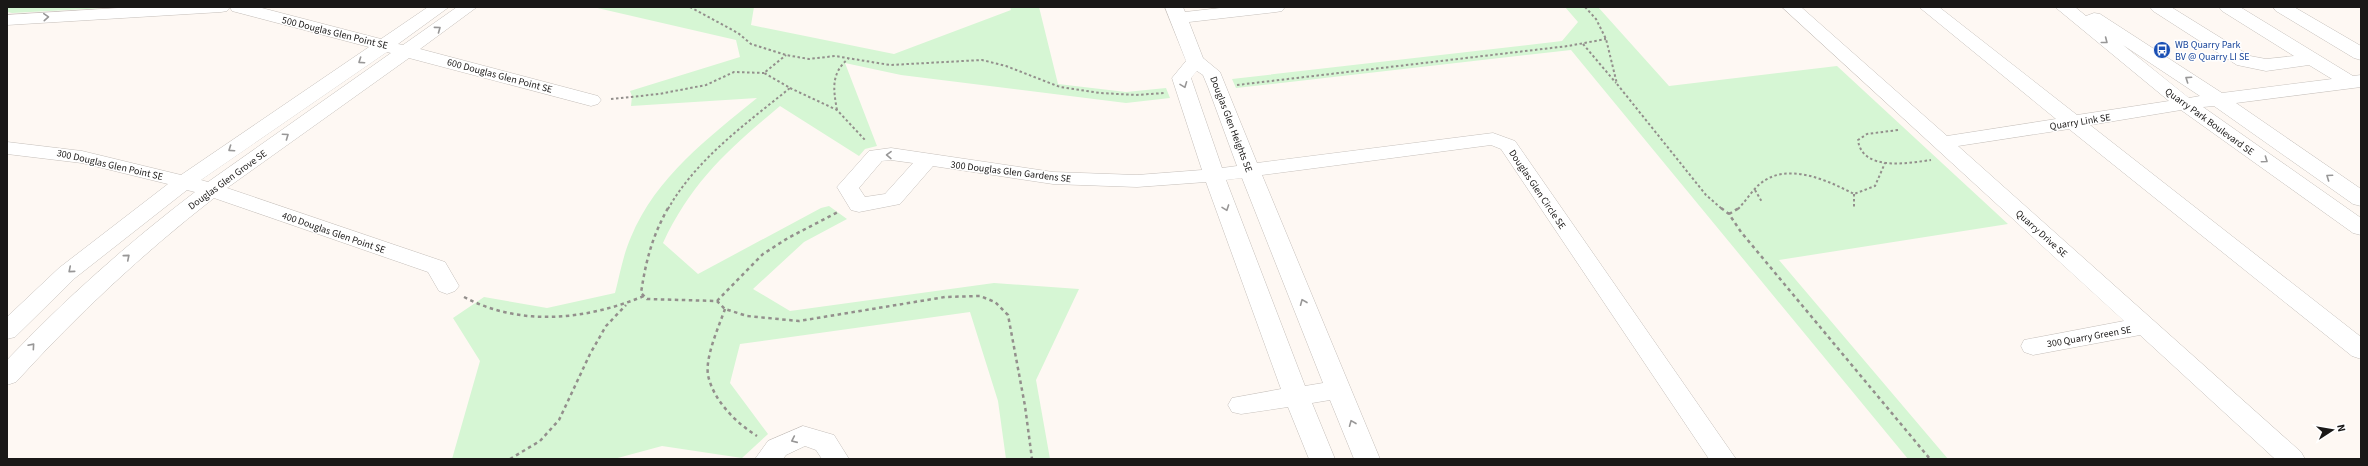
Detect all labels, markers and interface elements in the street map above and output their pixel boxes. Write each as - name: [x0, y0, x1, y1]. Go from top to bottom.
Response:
- one-way arrow: [43, 12, 49, 21]
- street label: 500 Douglas Glen Point SE: [280, 13, 389, 53]
- one-way arrow: [434, 26, 441, 34]
- one-way arrow: [2100, 36, 2107, 43]
- place label: WB Quarry Park BV @ Quarry LI SE: [2175, 38, 2250, 64]
- bus stop icon: WB Quarry Park BV @ Quarry LI SE: [2152, 40, 2172, 60]
- street label: 600 Douglas Glen Point SE: [445, 55, 554, 97]
- one-way arrow: [359, 56, 366, 63]
- street label: Douglas Glen Heights SE: [1206, 74, 1256, 174]
- one-way arrow: [2185, 77, 2192, 84]
- one-way arrow: [1179, 82, 1187, 89]
- street label: Quarry Park Boulevard SE: [2162, 85, 2257, 159]
- street label: Quarry Link SE: [2049, 110, 2112, 134]
- one-way arrow: [282, 133, 289, 141]
- one-way arrow: [228, 145, 235, 152]
- street label: 300 Douglas Glen Point SE: [55, 146, 164, 184]
- street label: Douglas Glen Grove SE: [185, 146, 270, 213]
- street label: Douglas Glen Circle SE: [1505, 147, 1569, 232]
- one-way arrow: [886, 150, 892, 159]
- one-way arrow: [2261, 155, 2268, 163]
- street label: 300 Douglas Glen Gardens SE: [950, 158, 1072, 186]
- one-way arrow: [2326, 174, 2333, 182]
- one-way arrow: [1221, 205, 1229, 212]
- street label: Quarry Drive SE: [2012, 207, 2070, 261]
- street label: 400 Douglas Glen Point SE: [280, 209, 387, 257]
- one-way arrow: [122, 254, 129, 261]
- one-way arrow: [69, 266, 76, 273]
- one-way arrow: [1300, 299, 1308, 307]
- street label: 300 Quarry Green SE: [2046, 323, 2132, 351]
- one-way arrow: [28, 343, 35, 351]
- north arrow: [2312, 410, 2352, 450]
- one-way arrow: [1349, 419, 1357, 427]
- text: N: [2333, 423, 2349, 433]
- one-way arrow: [791, 435, 798, 443]

